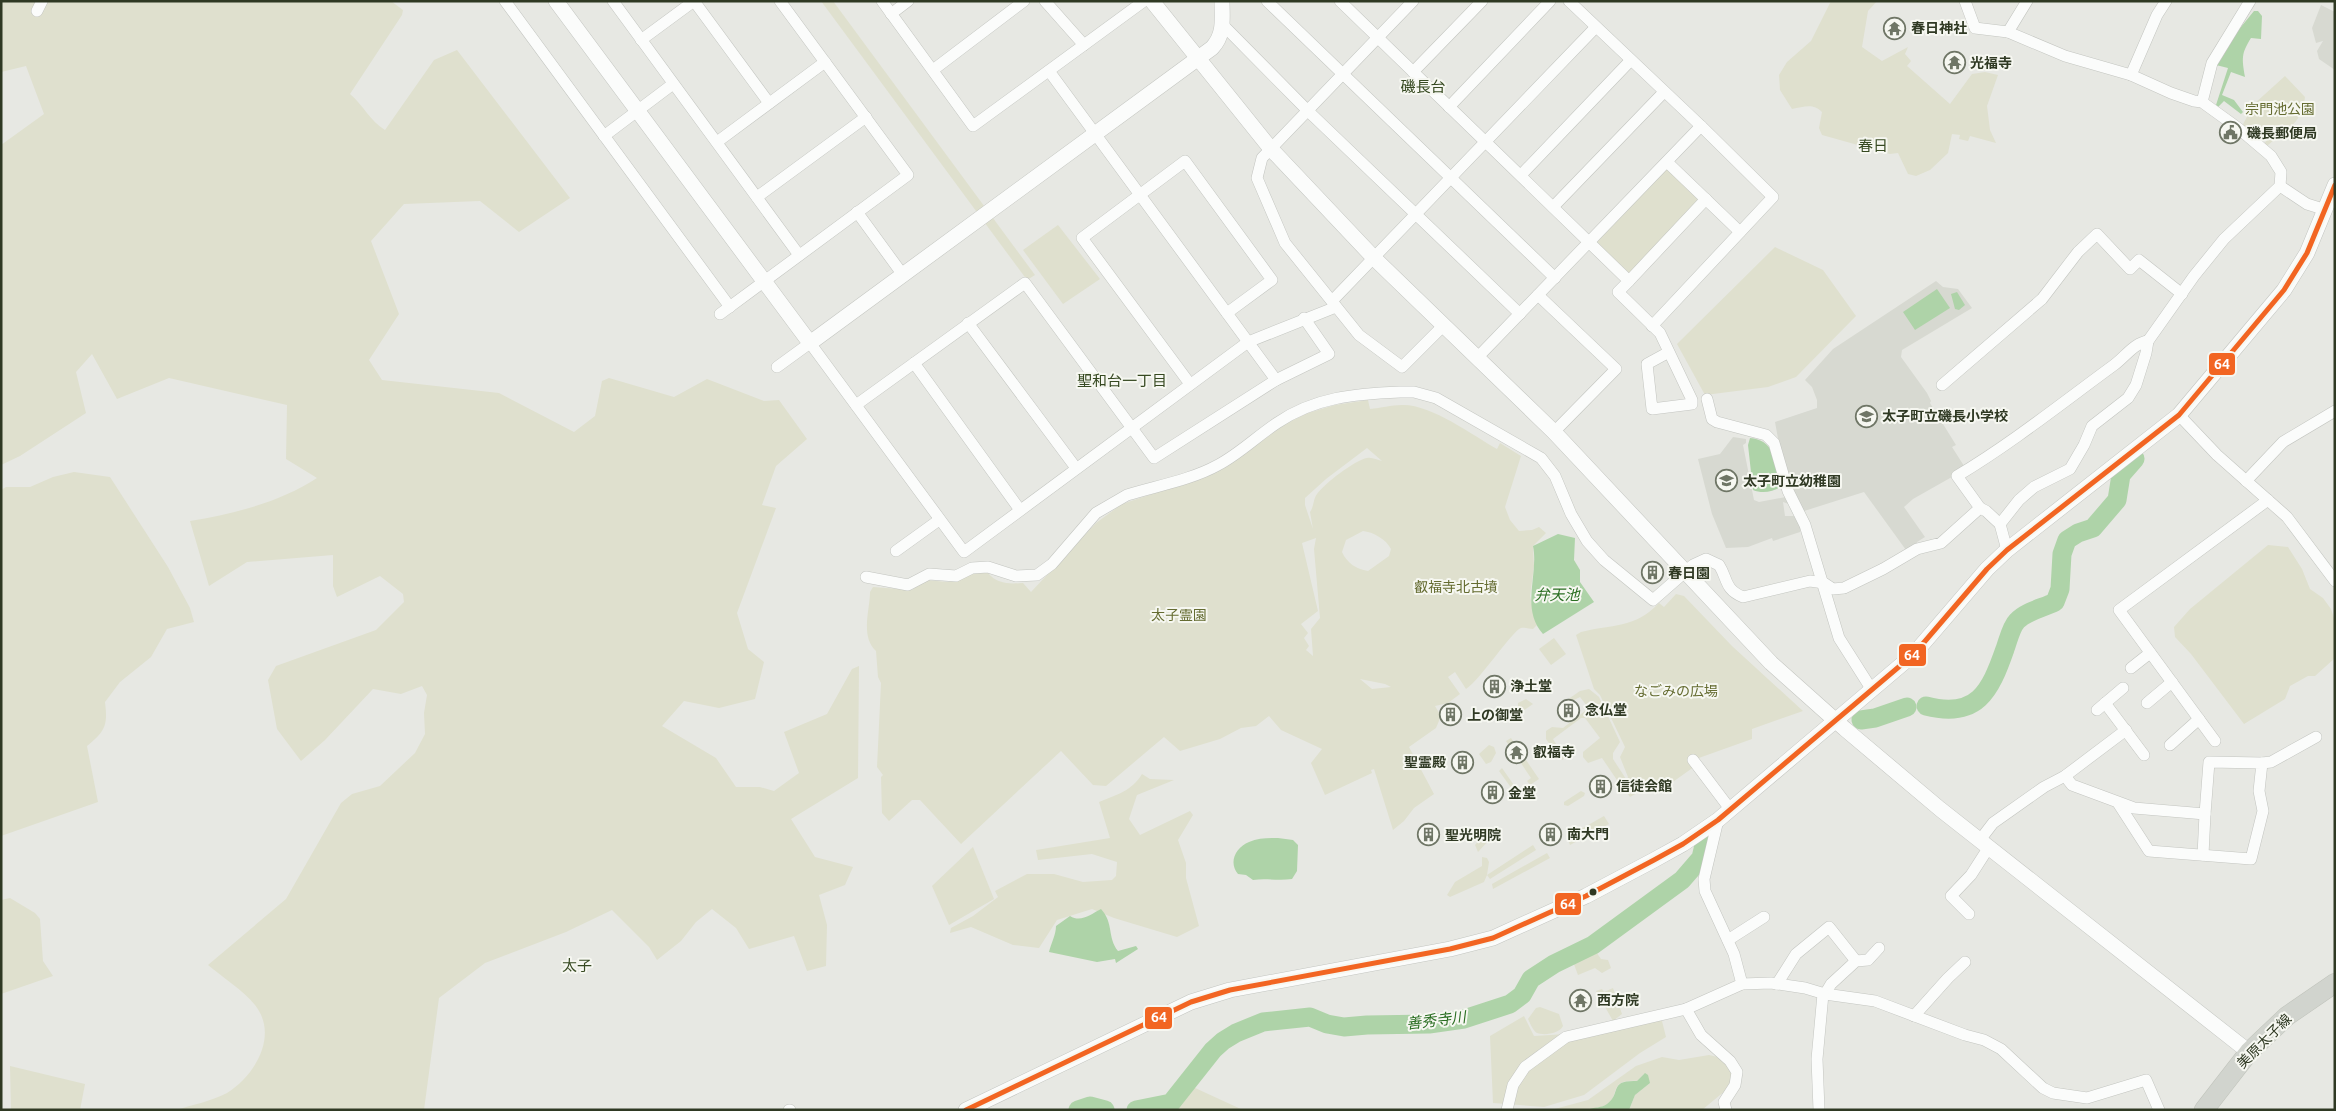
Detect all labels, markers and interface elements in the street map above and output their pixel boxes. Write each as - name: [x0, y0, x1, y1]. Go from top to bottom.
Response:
- temple icon: 春日神社: [1883, 16, 1907, 40]
- place label: 春日神社: [1911, 20, 1967, 36]
- temple icon: 光福寺: [1942, 51, 1966, 75]
- place label: 光福寺: [1970, 55, 2012, 71]
- district label: 磯長台: [1400, 78, 1446, 95]
- park label: 宗門池公園: [2245, 101, 2315, 117]
- public building icon: 磯長郵便局: [2219, 121, 2243, 145]
- place label: 磯長郵便局: [2246, 125, 2317, 141]
- district label: 春日: [1858, 137, 1888, 154]
- line badge: 64: [2208, 352, 2236, 376]
- text: 64: [2214, 356, 2230, 372]
- district label: 聖和台一丁目: [1077, 372, 1167, 389]
- school or university icon: 太子町立磯長小学校: [1854, 404, 1878, 428]
- place label: 太子町立磯長小学校: [1882, 408, 2008, 424]
- school or university icon: 太子町立幼稚園: [1715, 469, 1739, 493]
- place label: 太子町立幼稚園: [1743, 473, 1841, 489]
- building icon: 春日園: [1640, 561, 1664, 585]
- place label: 春日園: [1668, 565, 1710, 581]
- park label: 叡福寺北古墳: [1414, 579, 1498, 595]
- water label: 弁天池: [1534, 586, 1581, 603]
- park label: 太子霊園: [1151, 607, 1207, 623]
- line badge: 64: [1898, 643, 1927, 667]
- text: 64: [1904, 647, 1920, 663]
- building icon: 浄土堂: [1482, 674, 1506, 698]
- place label: 浄土堂: [1510, 678, 1552, 694]
- park label: なごみの広場: [1634, 683, 1718, 699]
- building icon: 念仏堂: [1557, 698, 1581, 722]
- place label: 念仏堂: [1585, 702, 1627, 718]
- building icon: 上の御堂: [1439, 703, 1463, 727]
- place label: 上の御堂: [1467, 707, 1523, 723]
- temple icon: 叡福寺: [1505, 740, 1529, 764]
- place label: 叡福寺: [1533, 744, 1575, 760]
- building icon: 聖霊殿: [1450, 750, 1474, 774]
- place label: 聖霊殿: [1404, 754, 1446, 770]
- building icon: 信徒会館: [1588, 774, 1612, 798]
- place label: 信徒会館: [1616, 778, 1672, 794]
- building icon: 金堂: [1480, 781, 1504, 805]
- place label: 金堂: [1508, 785, 1536, 801]
- building icon: 南大門: [1539, 822, 1563, 846]
- building icon: 聖光明院: [1417, 823, 1441, 847]
- place label: 南大門: [1567, 826, 1609, 842]
- place label: 聖光明院: [1445, 827, 1501, 843]
- unlabelled marker: [1588, 887, 1598, 897]
- line badge: 64: [1554, 892, 1582, 916]
- text: 64: [1560, 896, 1576, 912]
- district label: 太子: [562, 957, 592, 974]
- temple icon: 西方院: [1569, 988, 1593, 1012]
- place label: 西方院: [1597, 992, 1639, 1008]
- line badge: 64: [1144, 1006, 1173, 1030]
- water label: 善秀寺川: [1405, 1008, 1469, 1032]
- text: 64: [1151, 1009, 1167, 1025]
- street label: 美原太子線: [2234, 1011, 2294, 1071]

